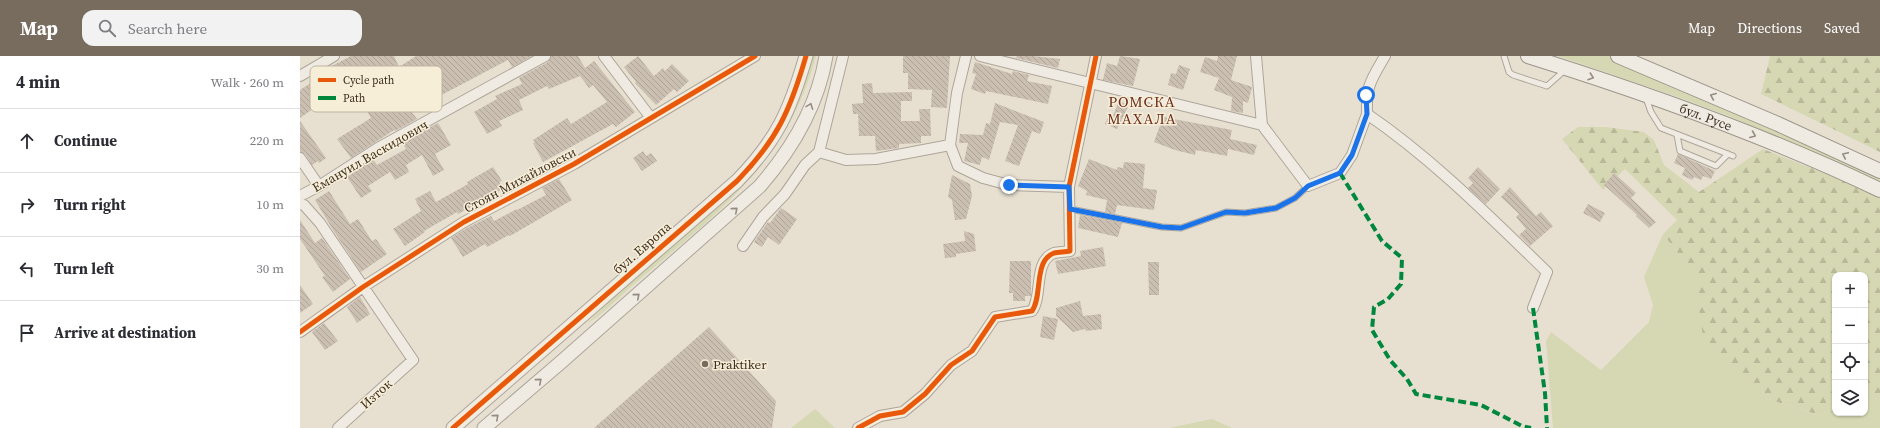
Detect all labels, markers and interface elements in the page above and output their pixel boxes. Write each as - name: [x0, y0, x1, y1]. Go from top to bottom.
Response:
- search box: [82, 10, 362, 46]
- text: Map: [20, 15, 58, 41]
- icon: search: [96, 17, 118, 39]
- text: Search here: [128, 18, 207, 39]
- text: Map: [1688, 18, 1715, 38]
- text: Directions: [1737, 18, 1802, 38]
- text: Saved: [1824, 18, 1860, 38]
- legend: [310, 66, 442, 112]
- text: 4 min: [16, 70, 60, 94]
- one-way arrow: [1588, 72, 1595, 80]
- text: Cycle path: [343, 73, 395, 88]
- text: Walk · 260 m: [211, 74, 284, 91]
- route start: [1357, 86, 1375, 104]
- text: Path: [343, 91, 366, 106]
- district label: РОМСКА МАХАЛА: [1107, 91, 1177, 129]
- one-way arrow: [1709, 93, 1716, 101]
- street label: бул. Русе: [1677, 99, 1735, 134]
- one-way arrow: [806, 103, 814, 110]
- street label: Емануил Васкидович: [309, 116, 431, 196]
- icon: ahead: [16, 130, 38, 152]
- text: Continue: [54, 130, 117, 151]
- one-way arrow: [1749, 130, 1756, 138]
- text: 220 m: [250, 132, 284, 149]
- street label: Стоян Михайловски: [461, 143, 579, 217]
- one-way arrow: [1841, 151, 1848, 159]
- route end: [1000, 176, 1018, 194]
- icon: right: [16, 194, 38, 216]
- text: Turn right: [54, 194, 126, 215]
- text: 10 m: [256, 196, 284, 213]
- one-way arrow: [730, 208, 737, 215]
- street label: бул. Европа: [609, 218, 675, 278]
- icon: left: [16, 258, 38, 280]
- text: Turn left: [54, 258, 114, 279]
- text: 30 m: [256, 260, 284, 277]
- map controls: [1832, 272, 1868, 416]
- button: +: [1832, 272, 1868, 308]
- one-way arrow: [632, 293, 640, 300]
- button: −: [1832, 308, 1868, 344]
- icon: arrive: [16, 322, 38, 344]
- text: Arrive at destination: [54, 322, 196, 343]
- button: locate: [1832, 344, 1868, 380]
- place label: Praktiker: [713, 356, 767, 373]
- marker: Praktiker: [700, 359, 710, 369]
- street label: Изток: [357, 375, 395, 413]
- one-way arrow: [534, 379, 541, 386]
- button: layers: [1832, 380, 1868, 416]
- one-way arrow: [491, 414, 499, 422]

